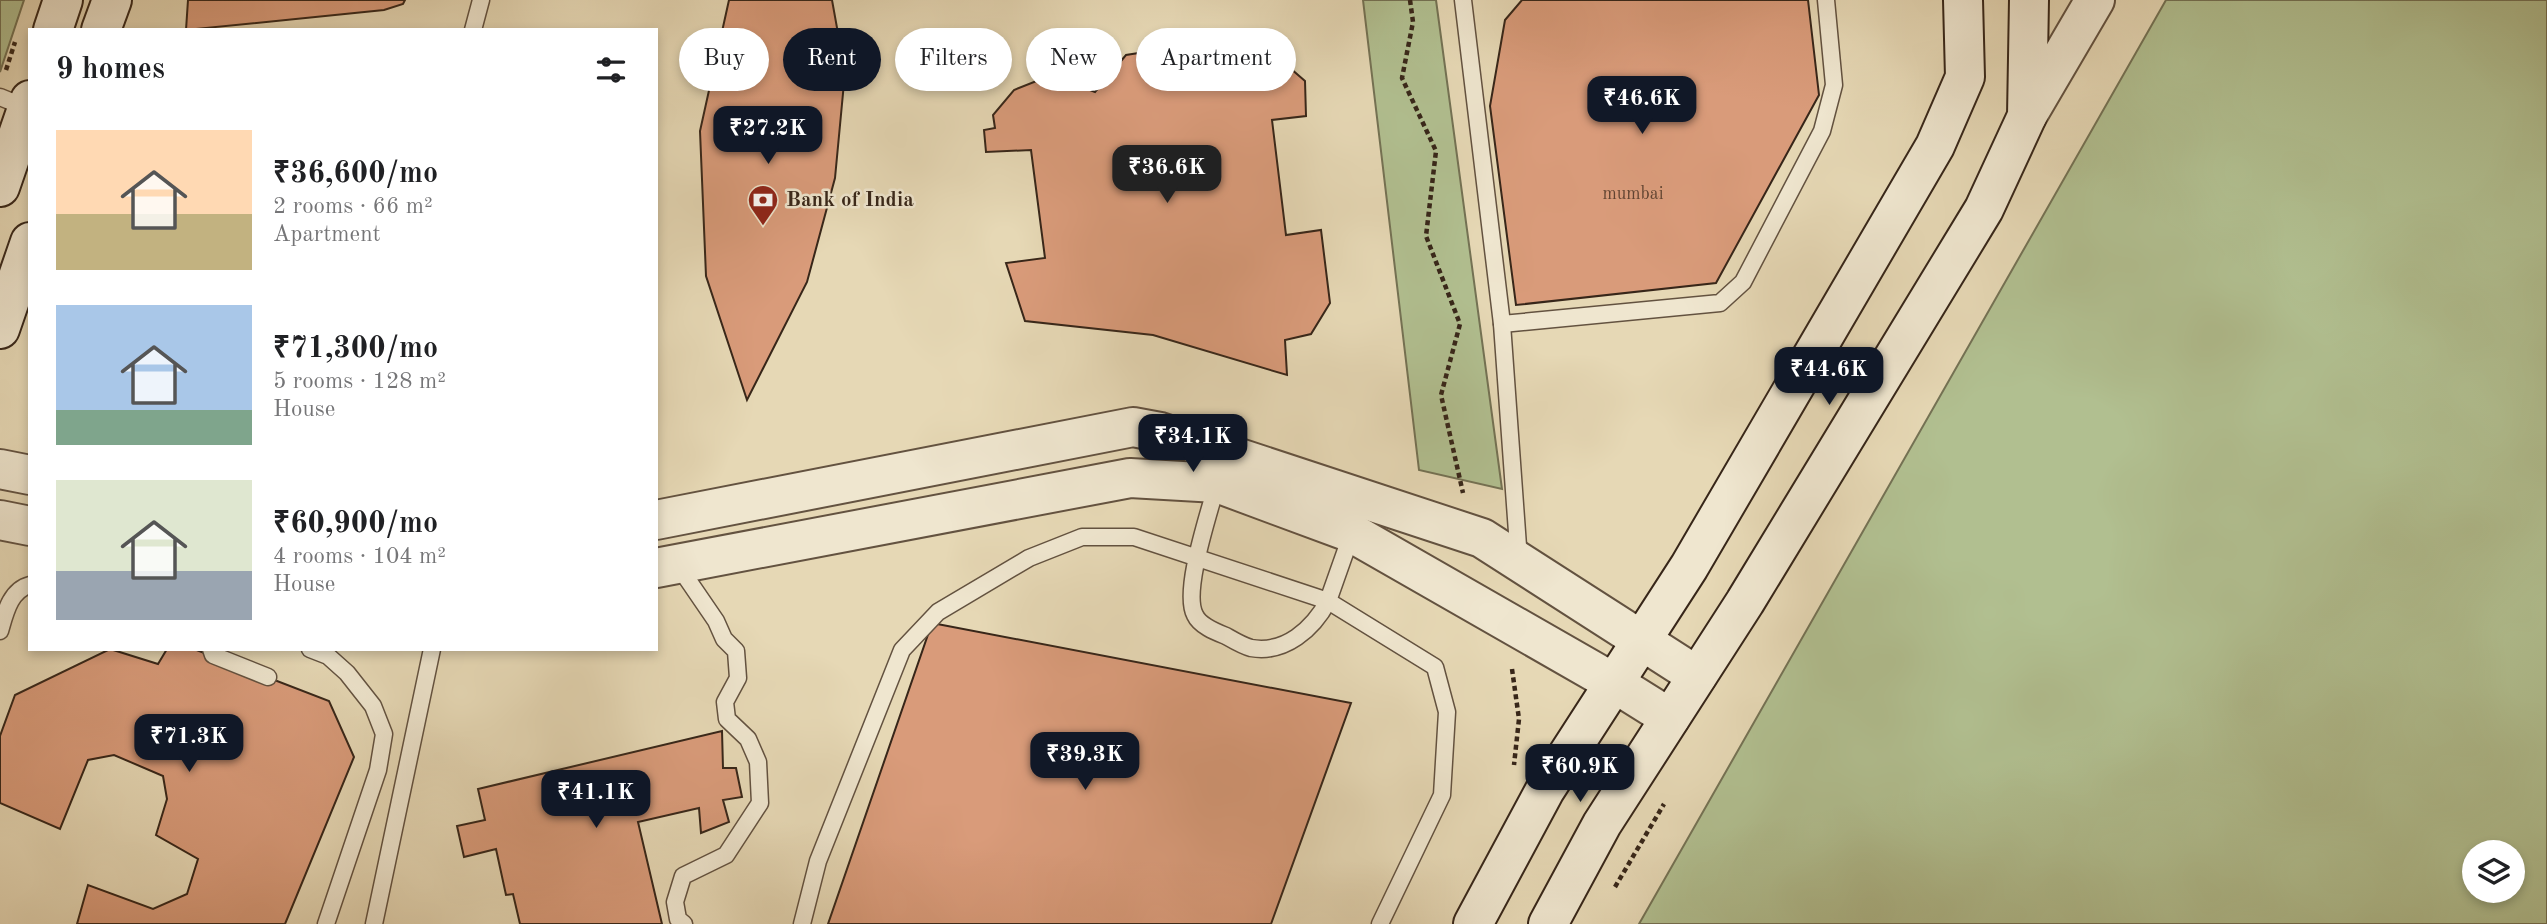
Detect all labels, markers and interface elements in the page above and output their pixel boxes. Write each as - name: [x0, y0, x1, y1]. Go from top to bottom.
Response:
- chip: Buy: [679, 28, 769, 91]
- chip: Rent: [783, 28, 881, 91]
- chip: Filters: [895, 28, 1012, 91]
- chip: New: [1026, 28, 1122, 91]
- chip: Apartment: [1136, 28, 1296, 91]
- icon: filters: [592, 51, 630, 89]
- text: 9 homes: [56, 55, 165, 85]
- pin: ₹46.6K: [1585, 76, 1699, 136]
- text: ₹46.6K: [1603, 87, 1681, 110]
- pin: ₹27.2K: [711, 106, 825, 166]
- text: ₹27.2K: [729, 117, 807, 140]
- pin: ₹36.6K: [1110, 146, 1224, 205]
- text: ₹36.6K: [1128, 156, 1206, 179]
- icon: home: [112, 158, 196, 242]
- text: ₹36,600/mo: [273, 159, 438, 189]
- bank icon: Bank of India: [746, 183, 780, 227]
- house number: mumbai: [1602, 185, 1664, 203]
- place label: Bank of India: [786, 190, 914, 211]
- text: 2 rooms · 66 m²: [273, 195, 433, 218]
- text: Apartment: [273, 223, 381, 246]
- icon: home: [112, 333, 196, 417]
- text: ₹71,300/mo: [273, 334, 438, 364]
- pin: ₹44.6K: [1772, 348, 1886, 407]
- text: ₹44.6K: [1790, 358, 1868, 381]
- text: 5 rooms · 128 m²: [273, 370, 446, 393]
- text: House: [273, 398, 335, 421]
- pin: ₹34.1K: [1136, 414, 1250, 474]
- text: ₹34.1K: [1154, 425, 1232, 448]
- icon: home: [112, 508, 196, 592]
- text: ₹60,900/mo: [273, 509, 438, 539]
- text: 4 rooms · 104 m²: [273, 545, 446, 568]
- text: House: [273, 573, 335, 596]
- pin: ₹71.3K: [132, 714, 246, 774]
- text: ₹71.3K: [150, 725, 228, 748]
- pin: ₹39.3K: [1028, 732, 1142, 792]
- text: ₹39.3K: [1046, 743, 1124, 766]
- pin: ₹60.9K: [1523, 744, 1637, 804]
- text: ₹60.9K: [1541, 755, 1619, 778]
- pin: ₹41.1K: [539, 770, 653, 830]
- text: ₹41.1K: [557, 781, 635, 804]
- map controls: [2462, 840, 2525, 903]
- button: layers: [2462, 840, 2525, 903]

